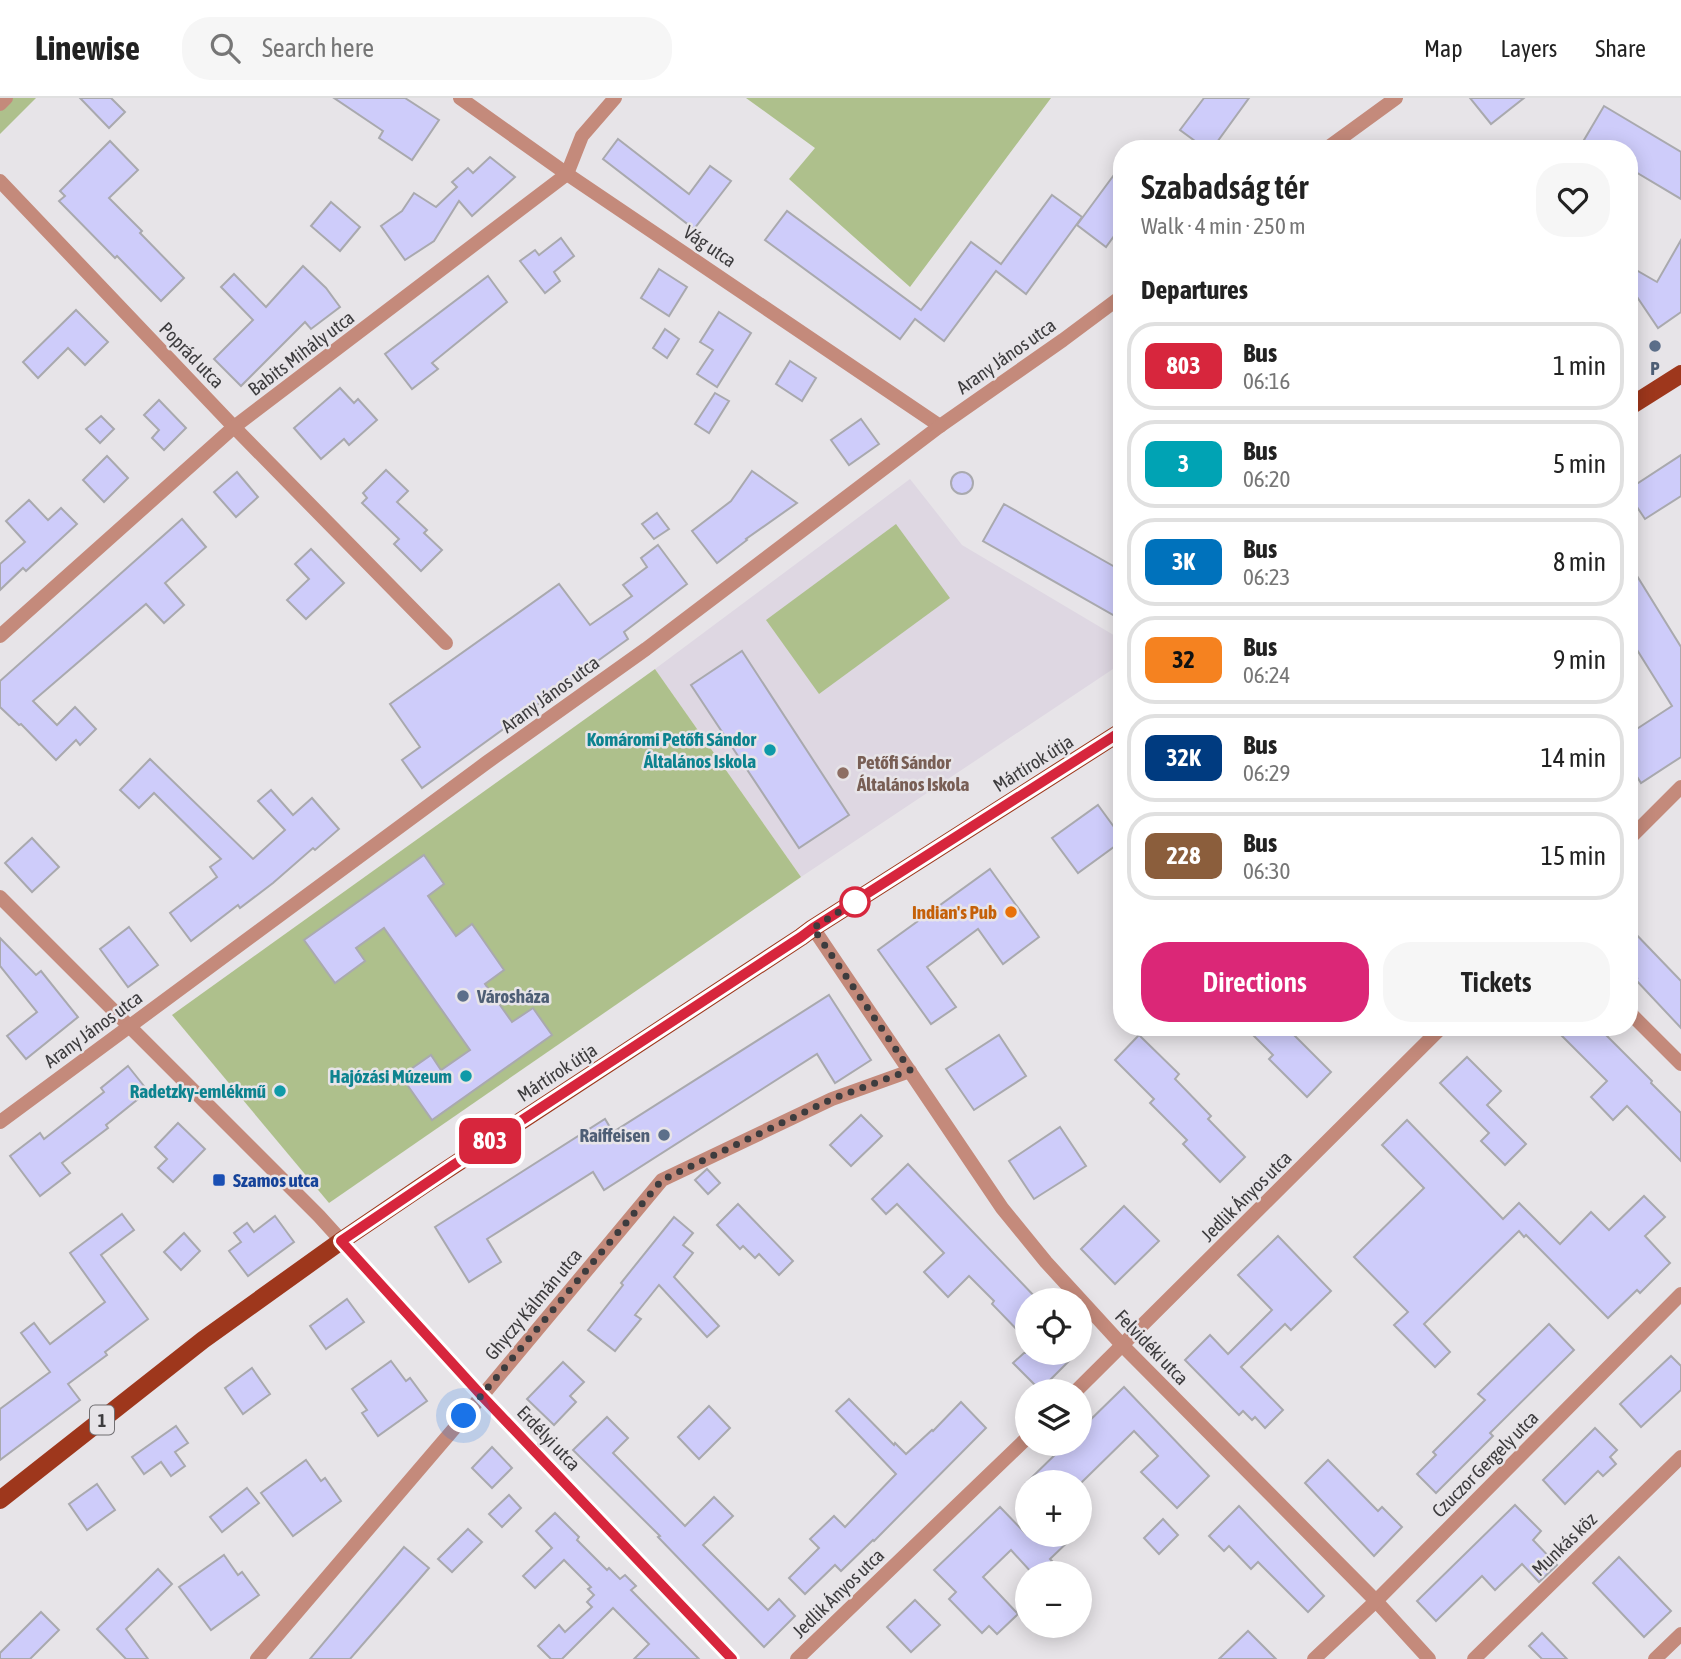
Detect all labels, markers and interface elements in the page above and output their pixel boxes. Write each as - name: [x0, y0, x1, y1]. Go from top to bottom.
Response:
- search box: [182, 17, 672, 80]
- text: Linewise: [35, 29, 140, 67]
- icon: search: [206, 29, 244, 67]
- text: Search here: [262, 33, 374, 63]
- text: Map: [1424, 35, 1463, 62]
- text: Layers: [1501, 35, 1557, 62]
- text: Share: [1595, 35, 1646, 62]
- button: heart: [1536, 163, 1610, 237]
- text: Szabadság tér: [1141, 168, 1308, 206]
- text: Walk · 4 min · 250 m: [1141, 213, 1305, 239]
- street label: Vág utca: [680, 220, 740, 272]
- text: Departures: [1141, 275, 1248, 305]
- street label: Babits Mihály utca: [244, 306, 358, 400]
- street label: Arany János utca: [952, 314, 1060, 398]
- street label: Poprád utca: [155, 317, 229, 393]
- text: Bus: [1243, 338, 1277, 368]
- marker: P: [1647, 338, 1663, 354]
- text: 1 min: [1553, 351, 1606, 381]
- text: 803: [1167, 352, 1200, 379]
- place label: P: [1650, 357, 1660, 379]
- text: 06:16: [1243, 368, 1290, 394]
- text: Bus: [1243, 436, 1277, 466]
- text: 5 min: [1553, 449, 1606, 479]
- text: 3: [1178, 450, 1189, 477]
- text: 06:20: [1243, 466, 1290, 492]
- text: Bus: [1243, 534, 1277, 564]
- text: 8 min: [1553, 547, 1606, 577]
- text: 3K: [1172, 548, 1195, 575]
- text: 06:23: [1243, 564, 1290, 590]
- text: Bus: [1243, 632, 1277, 662]
- text: 9 min: [1553, 645, 1606, 675]
- text: 32: [1172, 646, 1195, 673]
- street label: Arany János utca: [497, 651, 603, 737]
- text: 06:24: [1243, 662, 1290, 688]
- place label: Komáromi Petőfi Sándor Általános Iskola: [587, 728, 756, 772]
- street label: Mártírok útja: [989, 730, 1077, 796]
- text: Bus: [1243, 730, 1277, 760]
- marker: Komáromi Petőfi Sándor Általános Iskola: [762, 742, 778, 758]
- text: 14 min: [1541, 743, 1606, 773]
- text: 32K: [1166, 744, 1201, 771]
- place label: Petőfi Sándor Általános Iskola: [856, 751, 969, 795]
- text: 06:29: [1243, 760, 1290, 786]
- marker: Petőfi Sándor Általános Iskola: [835, 765, 851, 781]
- text: Bus: [1243, 828, 1277, 858]
- text: 15 min: [1541, 841, 1606, 871]
- text: 228: [1167, 842, 1200, 869]
- text: 06:30: [1243, 858, 1290, 884]
- unlabelled marker: [840, 887, 870, 917]
- place label: Indian's Pub: [912, 901, 997, 923]
- marker: Indian's Pub: [1003, 904, 1019, 920]
- button: Directions: [1141, 942, 1369, 1022]
- button: Tickets: [1383, 942, 1610, 1022]
- place label: Városháza: [476, 985, 550, 1007]
- street label: Arany János utca: [40, 986, 146, 1072]
- marker: Városháza: [455, 988, 471, 1004]
- street label: Mártírok útja: [513, 1038, 601, 1106]
- place label: Hajózási Múzeum: [330, 1065, 452, 1087]
- marker: Hajózási Múzeum: [458, 1068, 474, 1084]
- place label: Radetzky-emlékmű: [130, 1080, 266, 1102]
- marker: Radetzky-emlékmű: [272, 1083, 288, 1099]
- line badge: 803: [450, 1118, 530, 1164]
- place label: Raiffeisen: [579, 1124, 650, 1146]
- text: 803: [473, 1127, 507, 1154]
- marker: Raiffeisen: [656, 1127, 672, 1143]
- street label: Jedlik Ányos utca: [1196, 1146, 1296, 1246]
- place label: Szamos utca: [233, 1169, 319, 1191]
- marker: Szamos utca: [211, 1172, 227, 1188]
- street label: Ghyczy Kálmán utca: [480, 1244, 586, 1364]
- map controls: [1015, 1288, 1092, 1638]
- button: locate: [1015, 1288, 1092, 1365]
- street label: Felvidéki utca: [1111, 1305, 1193, 1389]
- button: layers: [1015, 1379, 1092, 1456]
- your location: [446, 1398, 481, 1433]
- street label: Erdélyi utca: [513, 1401, 585, 1475]
- road number: 1: [90, 1406, 114, 1434]
- street label: Czuczor Gergely utca: [1427, 1406, 1543, 1522]
- button: +: [1015, 1470, 1092, 1547]
- street label: Munkás köz: [1527, 1508, 1601, 1580]
- street label: Jedlik Ányos utca: [788, 1544, 888, 1642]
- button: −: [1015, 1561, 1092, 1638]

